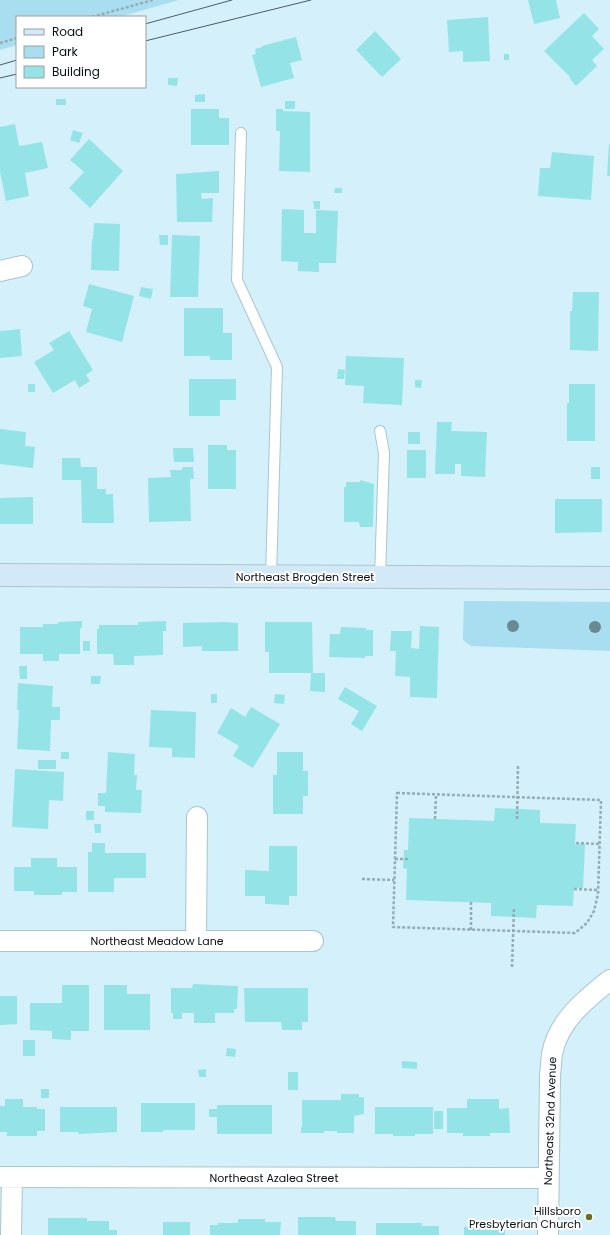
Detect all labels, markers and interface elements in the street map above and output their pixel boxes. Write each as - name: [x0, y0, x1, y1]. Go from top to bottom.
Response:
- legend: [16, 16, 146, 88]
- text: Road: [52, 23, 83, 40]
- text: Park: [52, 43, 79, 60]
- text: Building: [52, 63, 100, 80]
- street label: Northeast Brogden Street: [236, 569, 374, 585]
- street label: Northeast Meadow Lane: [90, 933, 224, 949]
- street label: Northeast 32nd Avenue: [540, 1056, 560, 1185]
- street label: Northeast Azalea Street: [210, 1170, 338, 1186]
- place label: Hillsboro Presbyterian Church: [469, 1203, 581, 1232]
- marker: Hillsboro Presbyterian Church: [584, 1212, 594, 1222]

